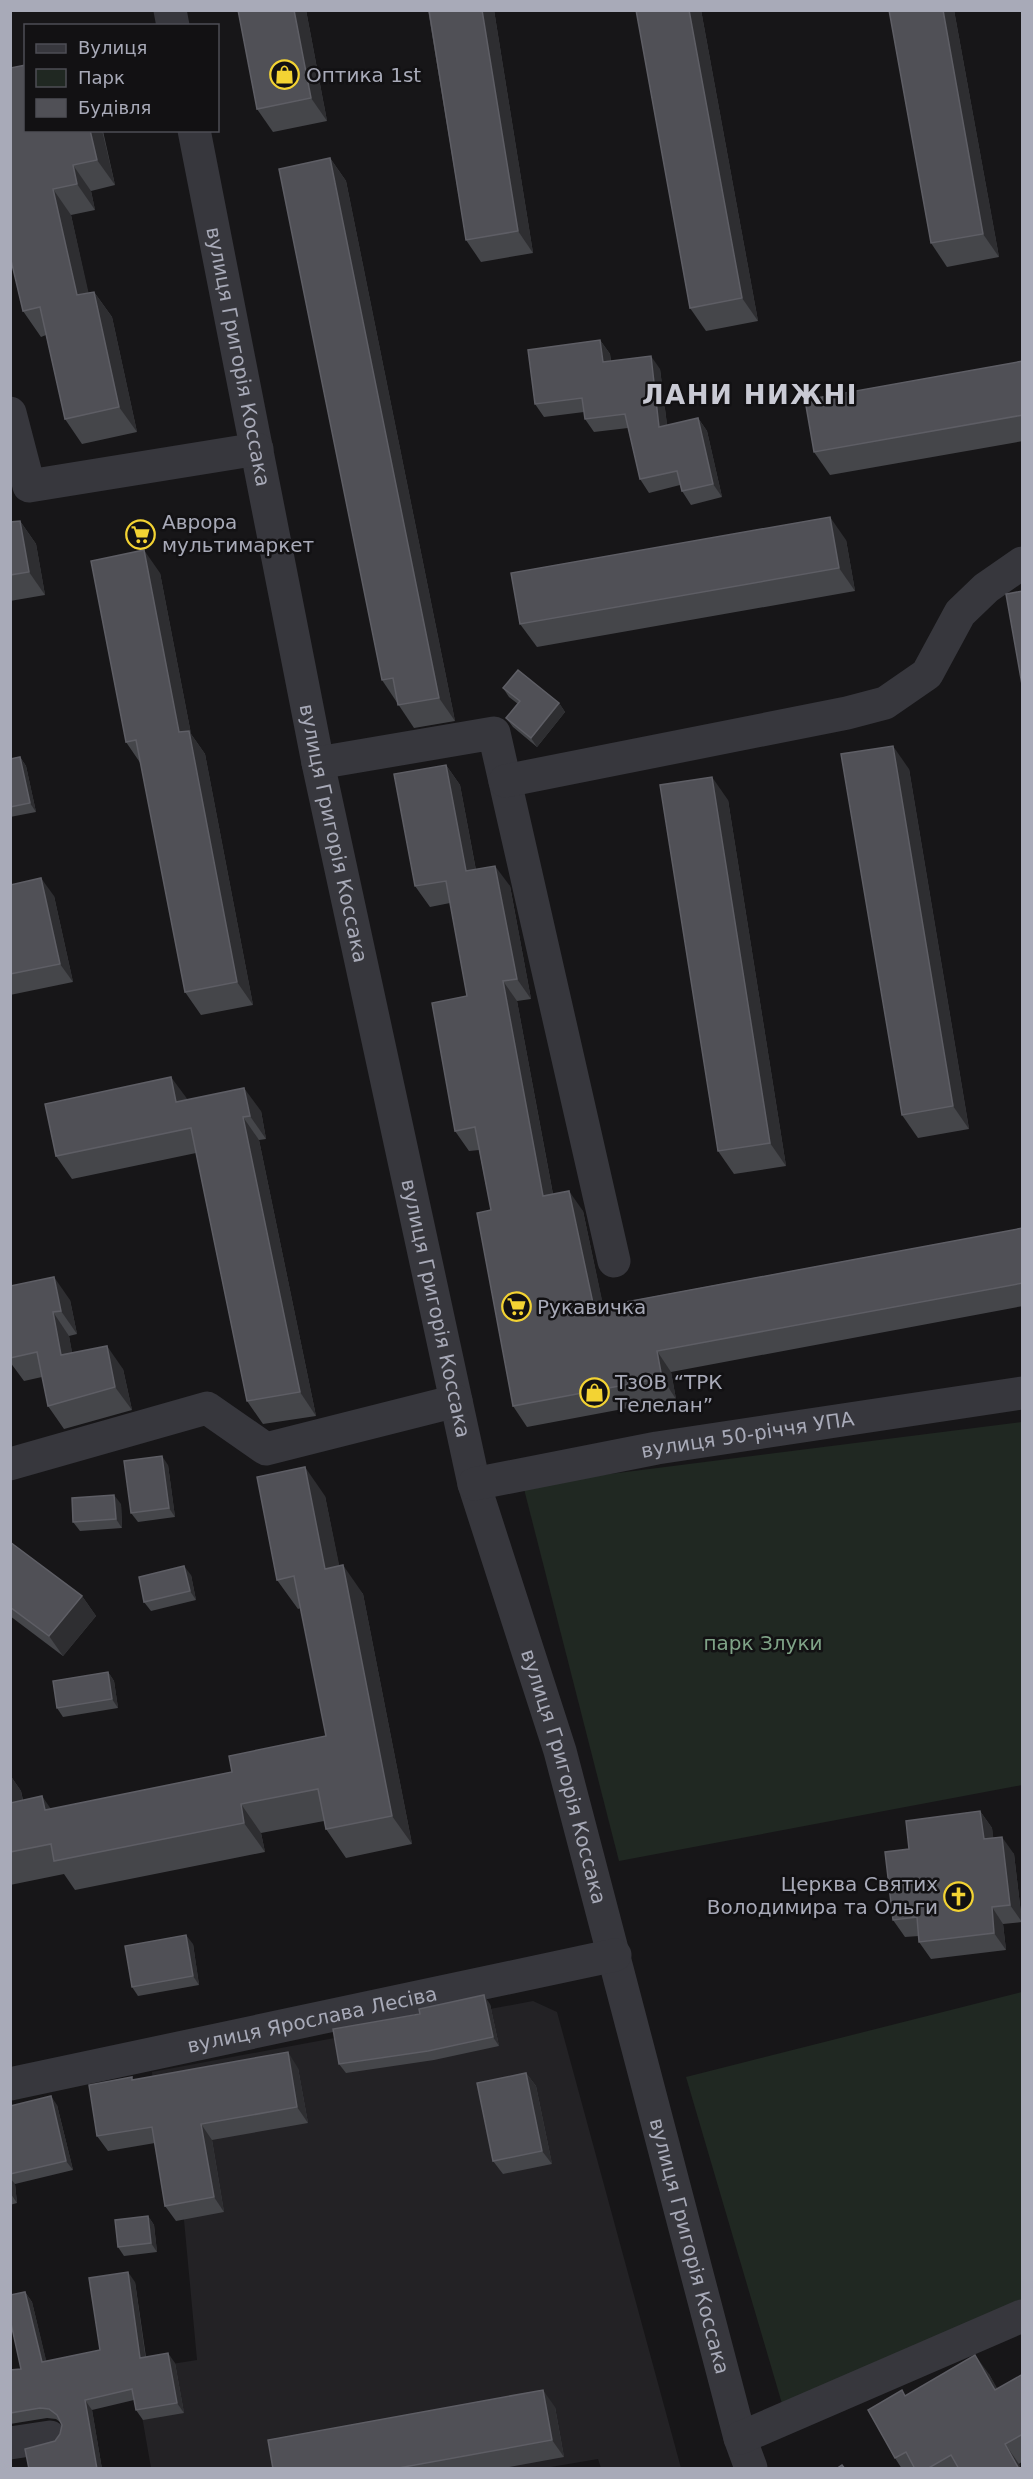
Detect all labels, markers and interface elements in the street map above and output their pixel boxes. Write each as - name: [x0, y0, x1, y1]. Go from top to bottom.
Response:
- legend: [24, 24, 219, 132]
- text: Вулиця: [78, 37, 147, 58]
- shop icon: Оптика 1st: [269, 59, 301, 91]
- place label: Оптика 1st: [306, 63, 421, 87]
- text: Парк: [78, 67, 125, 88]
- text: Будівля: [78, 97, 151, 118]
- street label: вулиця Григорія Коссака: [201, 225, 276, 488]
- district label: ЛАНИ НИЖНІ: [642, 380, 858, 410]
- place label: Аврора мультимаркет: [162, 510, 315, 557]
- supermarket icon: Аврора мультимаркет: [125, 518, 157, 550]
- street label: вулиця Григорія Коссака: [295, 702, 373, 965]
- street label: вулиця Григорія Коссака: [396, 1177, 476, 1440]
- supermarket icon: Рукавичка: [500, 1291, 532, 1323]
- place label: Рукавичка: [537, 1295, 646, 1319]
- place label: ТзОВ “ТРК Телелан”: [614, 1370, 723, 1417]
- shop icon: ТзОВ “ТРК Телелан”: [578, 1377, 610, 1409]
- street label: вулиця 50-річчя УПА: [639, 1406, 856, 1463]
- park label: парк Злуки: [704, 1631, 822, 1655]
- street label: вулиця Григорія Коссака: [516, 1646, 612, 1907]
- place label: Церква Святих Володимира та Ольги: [707, 1872, 938, 1919]
- church icon: Церква Святих Володимира та Ольги: [943, 1880, 975, 1912]
- street label: вулиця Ярослава Лесіва: [185, 1981, 439, 2058]
- street label: вулиця Григорія Коссака: [645, 2115, 735, 2377]

